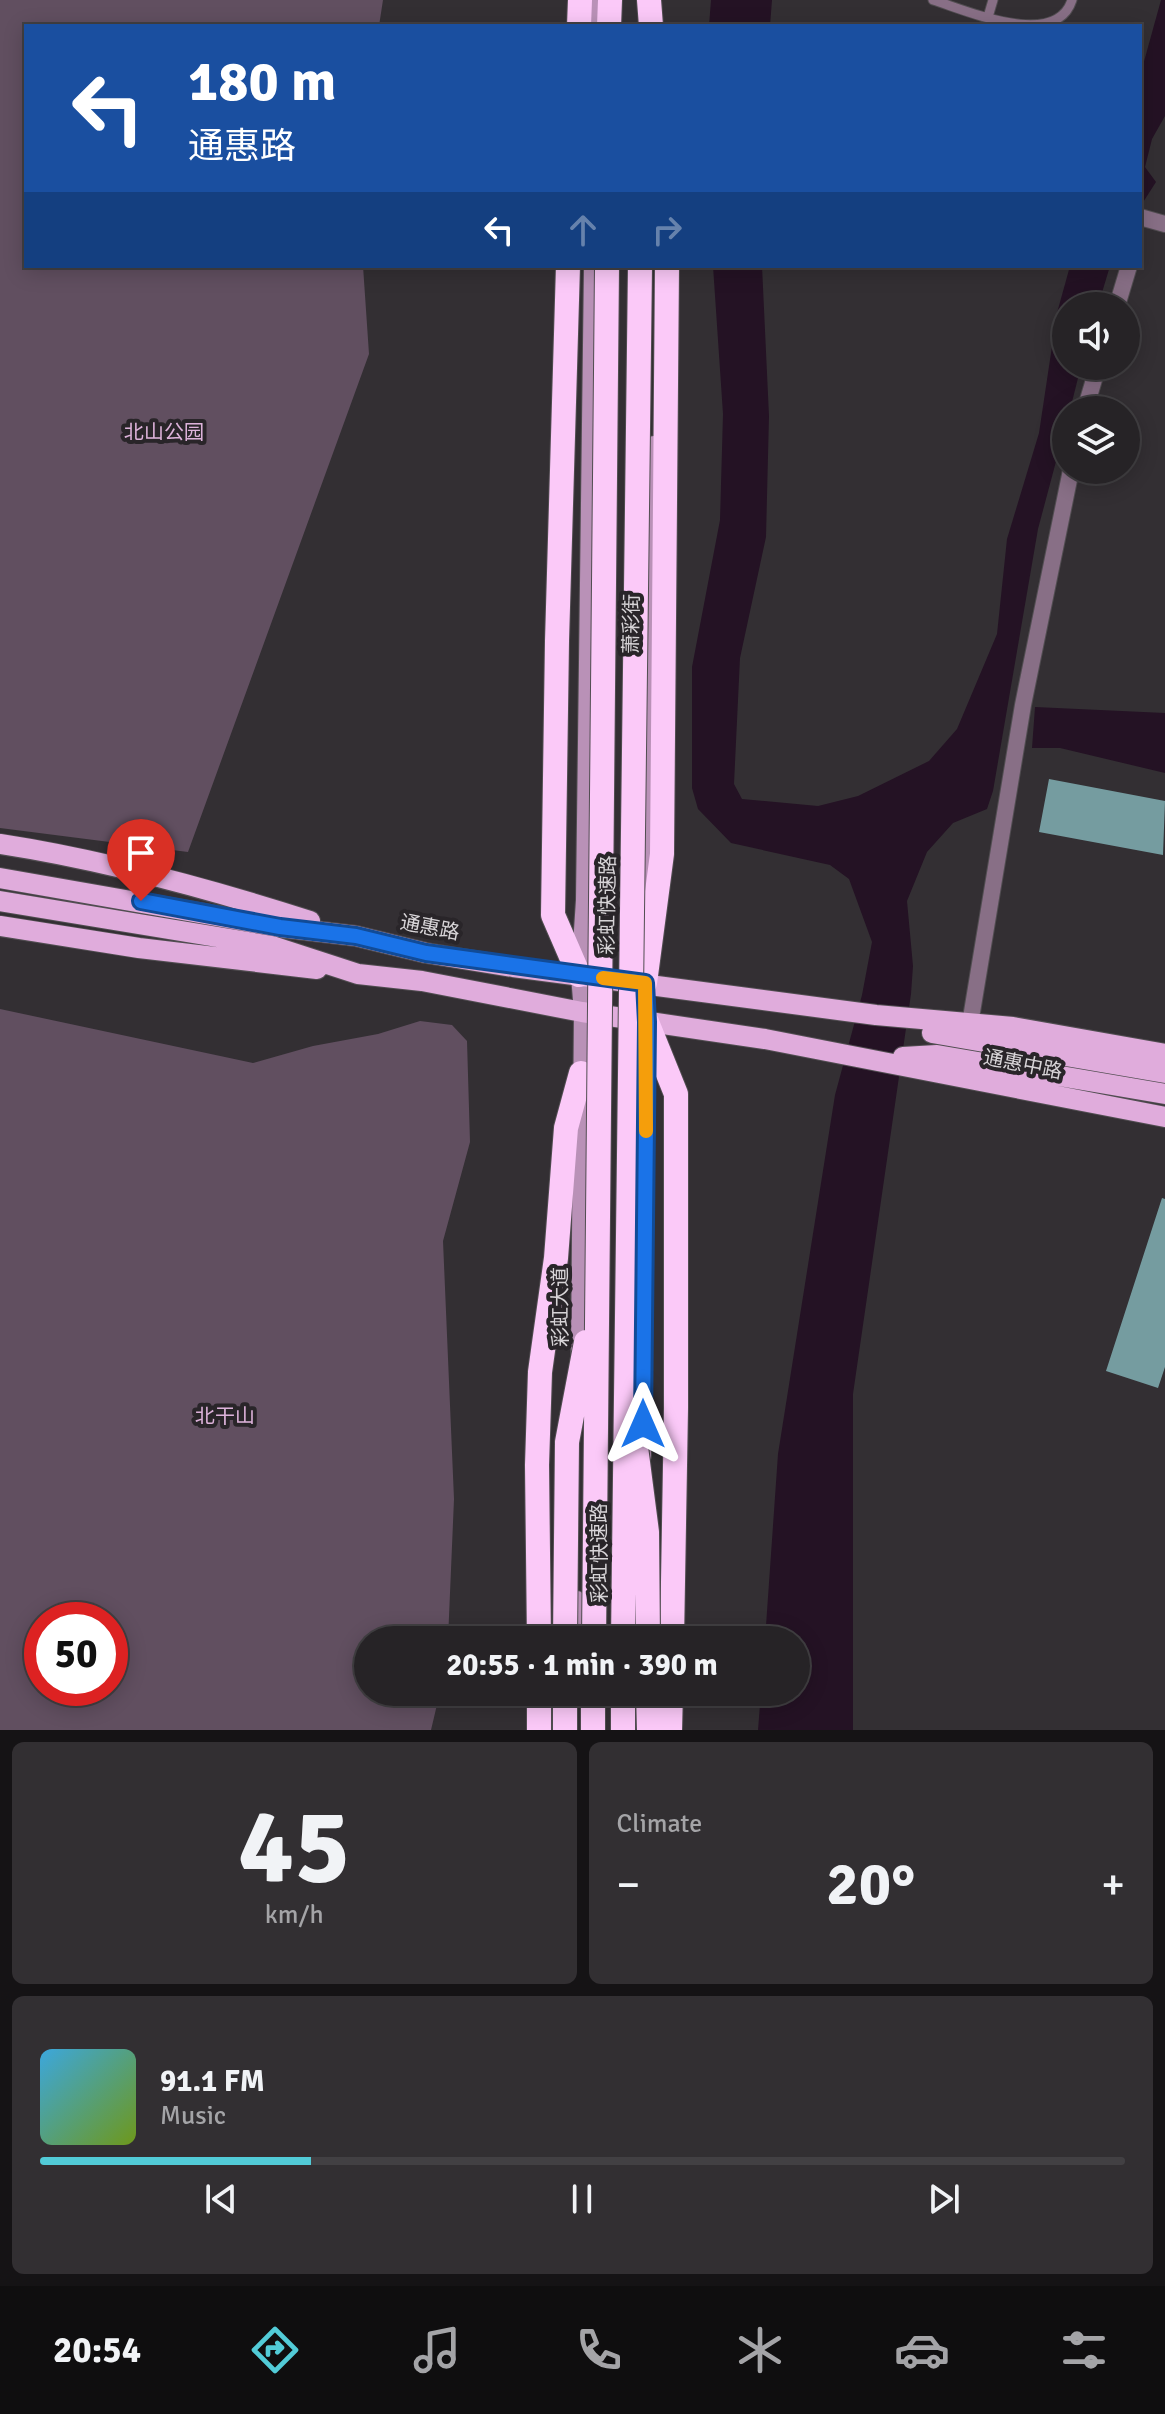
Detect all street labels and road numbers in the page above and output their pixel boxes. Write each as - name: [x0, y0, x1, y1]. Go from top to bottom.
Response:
- street label: 萧彩街: [618, 594, 645, 654]
- street label: 彩虹快速路: [594, 855, 621, 955]
- street label: 通惠路: [398, 909, 462, 945]
- street label: 通惠中路: [981, 1045, 1065, 1084]
- street label: 彩虹大道: [548, 1267, 573, 1347]
- street label: 彩虹快速路: [587, 1503, 612, 1603]

